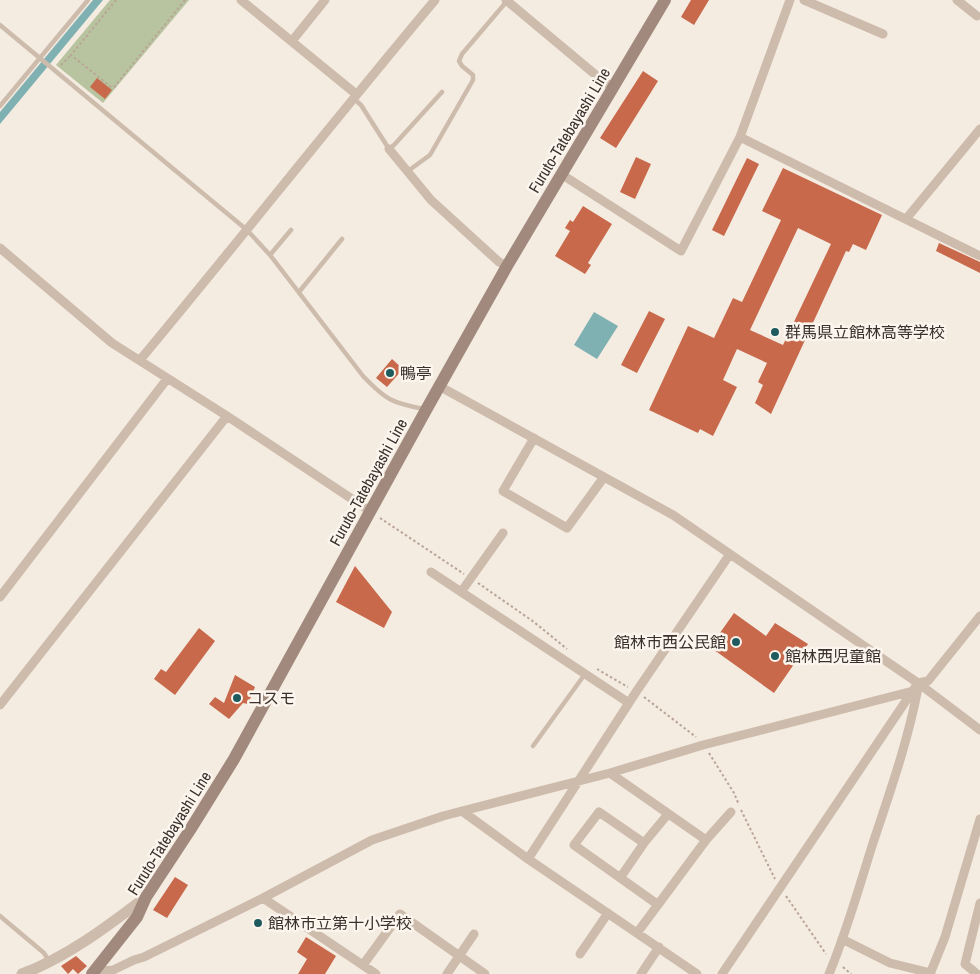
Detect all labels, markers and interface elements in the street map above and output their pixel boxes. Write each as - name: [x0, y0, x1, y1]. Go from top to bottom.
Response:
- street label: Furuto-Tatebayashi Line: [523, 63, 615, 197]
- place label: 群馬県立館林高等学校: [785, 321, 945, 343]
- marker: 群馬県立館林高等学校: [769, 326, 781, 338]
- place label: 鴨亭: [400, 362, 432, 384]
- marker: 鴨亭: [384, 367, 396, 379]
- street label: Furuto-Tatebayashi Line: [324, 414, 412, 550]
- place label: 館林市西公民館: [614, 631, 726, 653]
- marker: 館林市西公民館: [730, 636, 742, 648]
- place label: 館林西児童館: [785, 645, 881, 667]
- marker: 館林西児童館: [769, 650, 781, 662]
- place label: コスモ: [247, 687, 295, 709]
- marker: コスモ: [231, 692, 243, 704]
- street label: Furuto-Tatebayashi Line: [122, 767, 216, 899]
- place label: 館林市立第十小学校: [268, 912, 412, 934]
- marker: 館林市立第十小学校: [252, 917, 264, 929]

